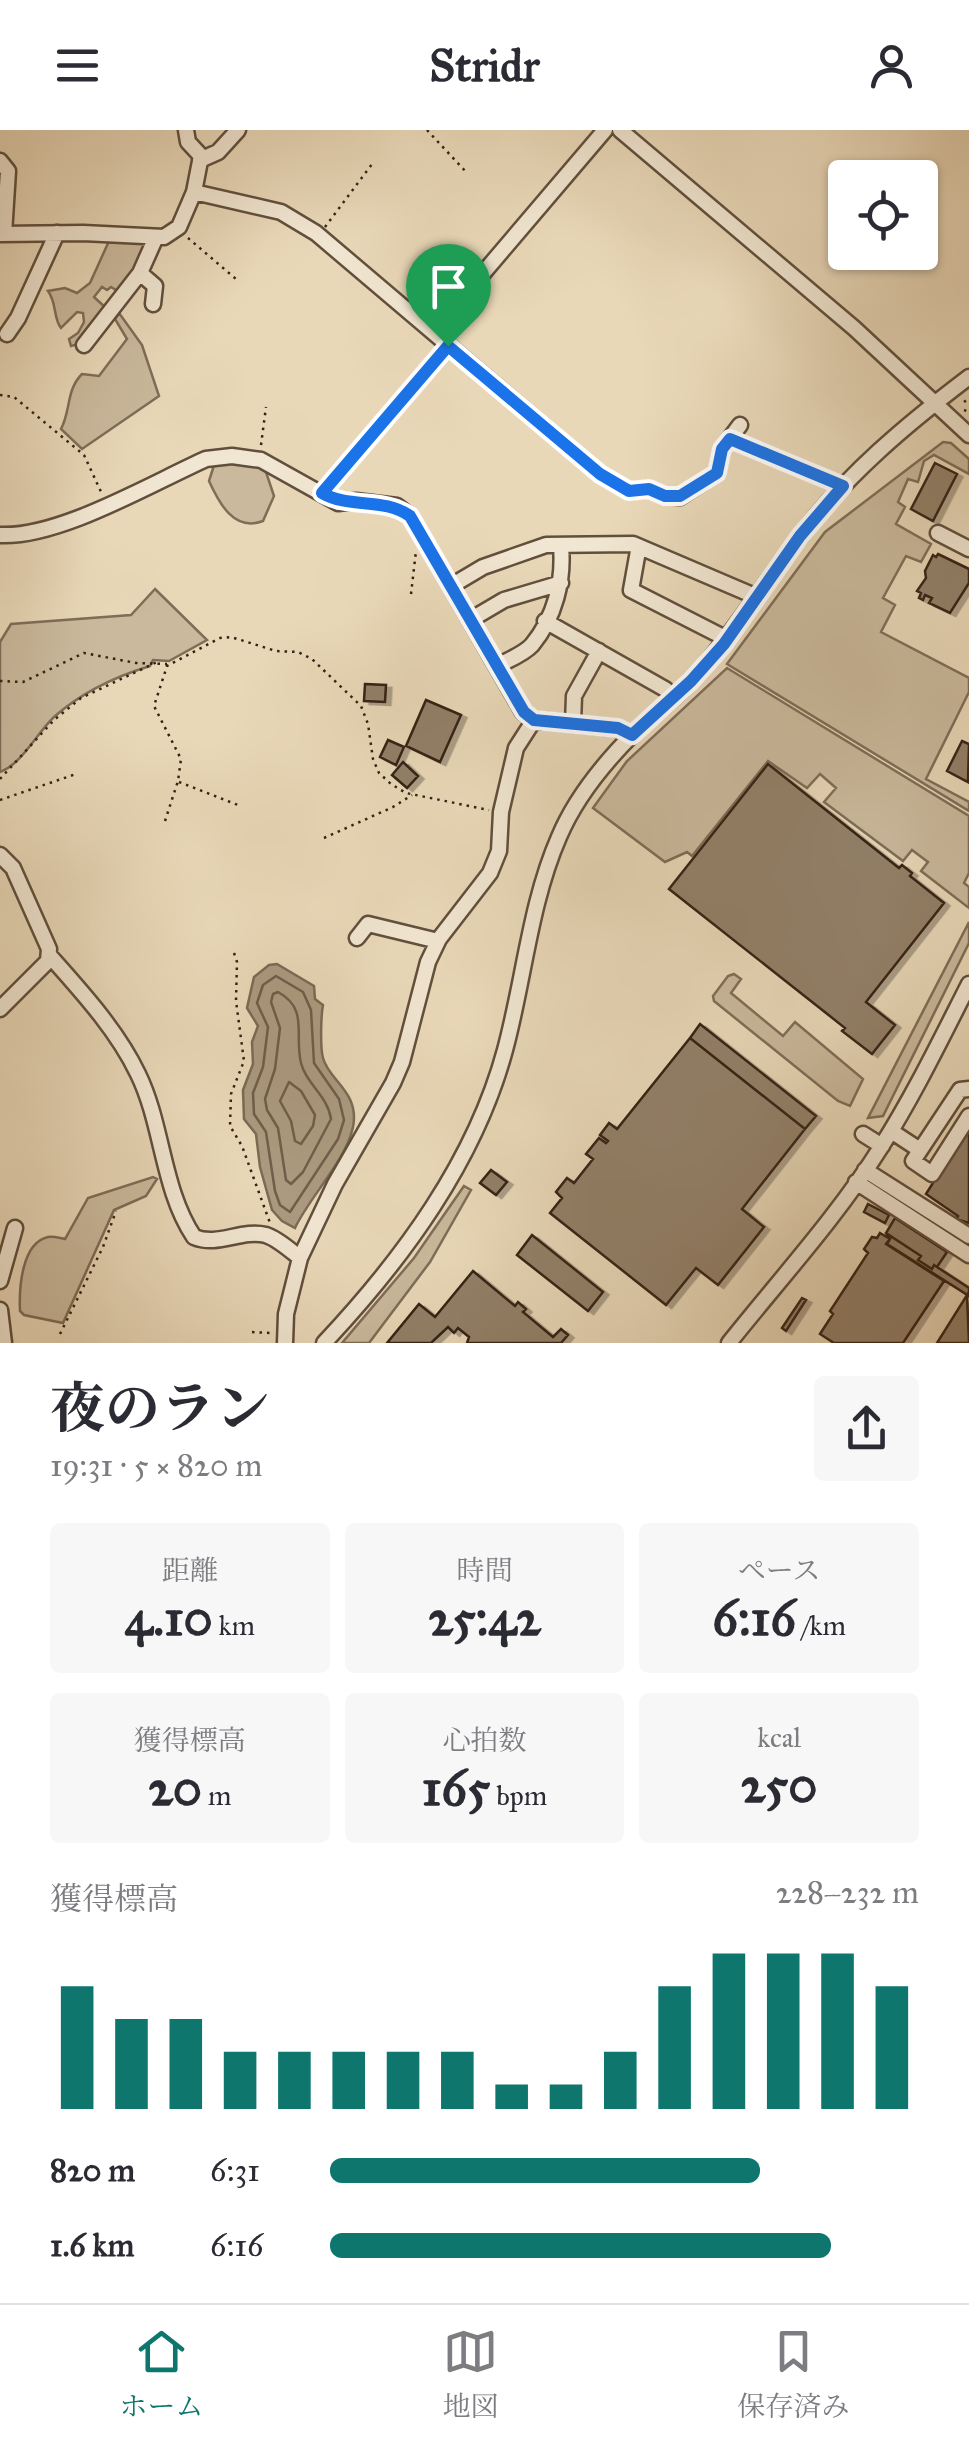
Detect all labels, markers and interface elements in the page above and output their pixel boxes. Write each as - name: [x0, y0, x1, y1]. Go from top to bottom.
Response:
- icon: menu: [50, 38, 105, 93]
- text: Stridr: [429, 38, 540, 93]
- icon: person: [864, 38, 919, 93]
- map controls: [828, 160, 938, 270]
- button: locate: [828, 160, 938, 270]
- pin: [406, 244, 491, 347]
- icon: arrive: [421, 259, 476, 314]
- text: 夜のラン: [50, 1375, 270, 1442]
- button: share: [814, 1376, 919, 1481]
- text: 19:31 · 5 × 820 m: [50, 1446, 262, 1485]
- text: 距離: [162, 1553, 218, 1588]
- text: 時間: [456, 1553, 513, 1588]
- text: ペース: [738, 1553, 820, 1588]
- text: 4.10: [125, 1588, 213, 1649]
- text: 25:42: [428, 1588, 541, 1649]
- text: 6:16: [712, 1588, 796, 1649]
- text: km: [213, 1608, 255, 1643]
- text: /km: [796, 1608, 846, 1643]
- text: kcal: [757, 1720, 801, 1755]
- text: 獲得標高: [134, 1723, 246, 1758]
- text: 心拍数: [442, 1723, 527, 1758]
- text: 250: [741, 1755, 817, 1816]
- text: 20: [148, 1758, 202, 1819]
- text: 165: [422, 1758, 490, 1819]
- text: m: [202, 1778, 231, 1813]
- text: bpm: [490, 1778, 547, 1813]
- text: 228–232 m: [776, 1873, 919, 1912]
- text: 獲得標高: [50, 1880, 178, 1919]
- text: 820 m: [50, 2151, 135, 2190]
- text: 6:31: [210, 2151, 260, 2190]
- text: 1.6 km: [50, 2226, 134, 2265]
- text: 6:16: [210, 2226, 263, 2265]
- tab: ホーム: [119, 2324, 204, 2424]
- tab: 地図: [442, 2324, 499, 2424]
- tab: 保存済み: [737, 2324, 850, 2424]

